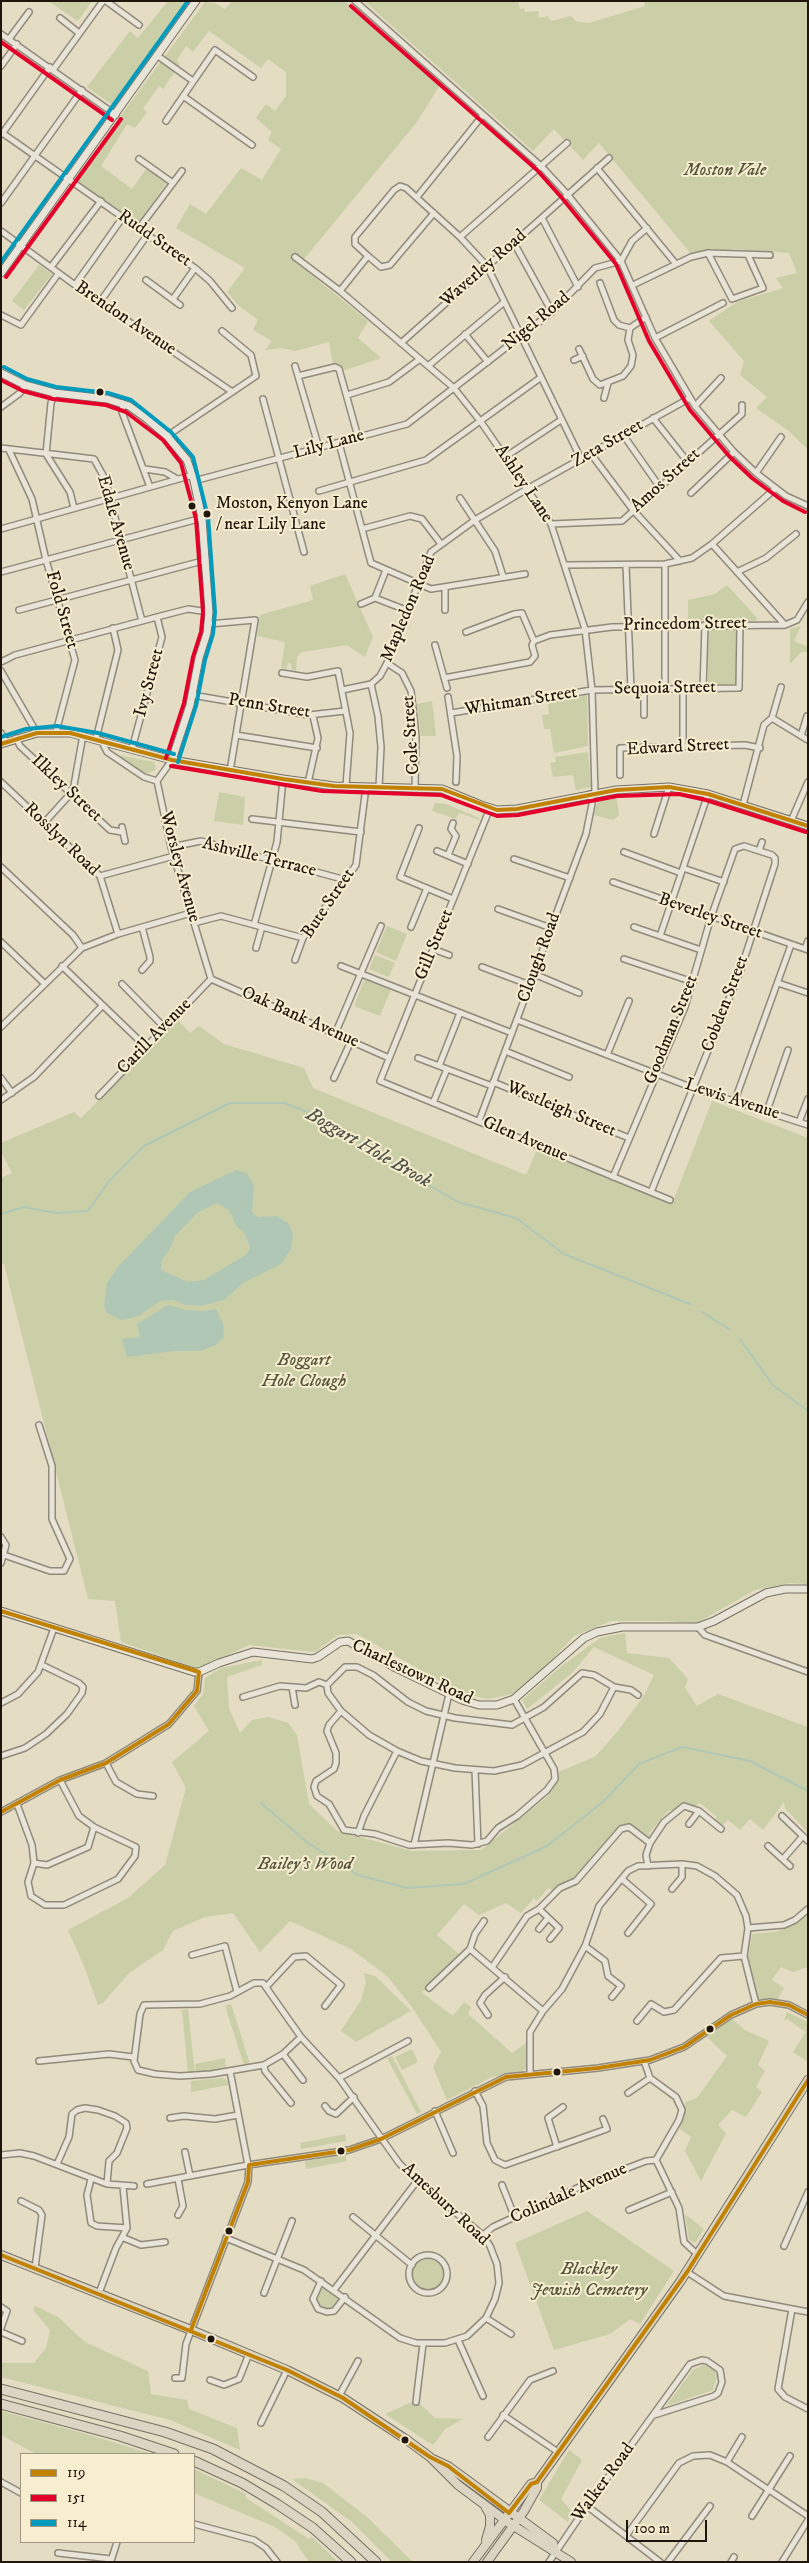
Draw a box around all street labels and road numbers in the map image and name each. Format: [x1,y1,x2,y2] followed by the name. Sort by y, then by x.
[113,206,195,272] street label: Rudd Street
[436,226,532,312] street label: Waverley Road
[70,277,180,361] street label: Brendon Avenue
[499,287,575,357] street label: Nigel Road
[568,415,648,473] street label: Zeta Street
[291,425,367,465] street label: Lily Lane
[489,441,557,527] street label: Ashley Lane
[627,444,705,518] street label: Amos Street
[91,473,139,573] street label: Edale Avenue
[377,552,441,666] street label: Mapledon Road
[40,569,82,651] street label: Fold Street
[623,613,747,637] street label: Princedom Street
[131,646,169,720] street label: Ivy Street
[614,677,716,701] street label: Sequoia Street
[463,682,579,722] street label: Whitman Street
[226,690,312,724] street label: Penn Street
[398,694,426,776] street label: Cole Street
[626,735,730,761] street label: Edward Street
[26,751,106,827] street label: Ilkley Street
[19,799,103,881] street label: Rosslyn Road
[154,809,204,925] street label: Worsley Avenue
[200,833,318,883] street label: Ashville Terrace
[298,865,360,943] street label: Bute Street
[655,889,765,945] street label: Beverley Street
[411,906,459,984] street label: Gill Street
[514,910,566,1006] street label: Clough Road
[698,953,754,1055] street label: Cobden Street
[640,972,704,1088] street label: Goodman Street
[238,982,362,1054] street label: Oak Bank Avenue
[113,994,197,1080] street label: Carill Avenue
[682,1075,782,1125] street label: Lewis Avenue
[503,1077,619,1143] street label: Westleigh Street
[479,1112,571,1168] street label: Glen Avenue
[348,1636,476,1710] street label: Charlestown Road
[397,2159,493,2251] street label: Amesbury Road
[507,2159,631,2229] street label: Colindale Avenue
[568,2439,640,2527] street label: Walker Road

